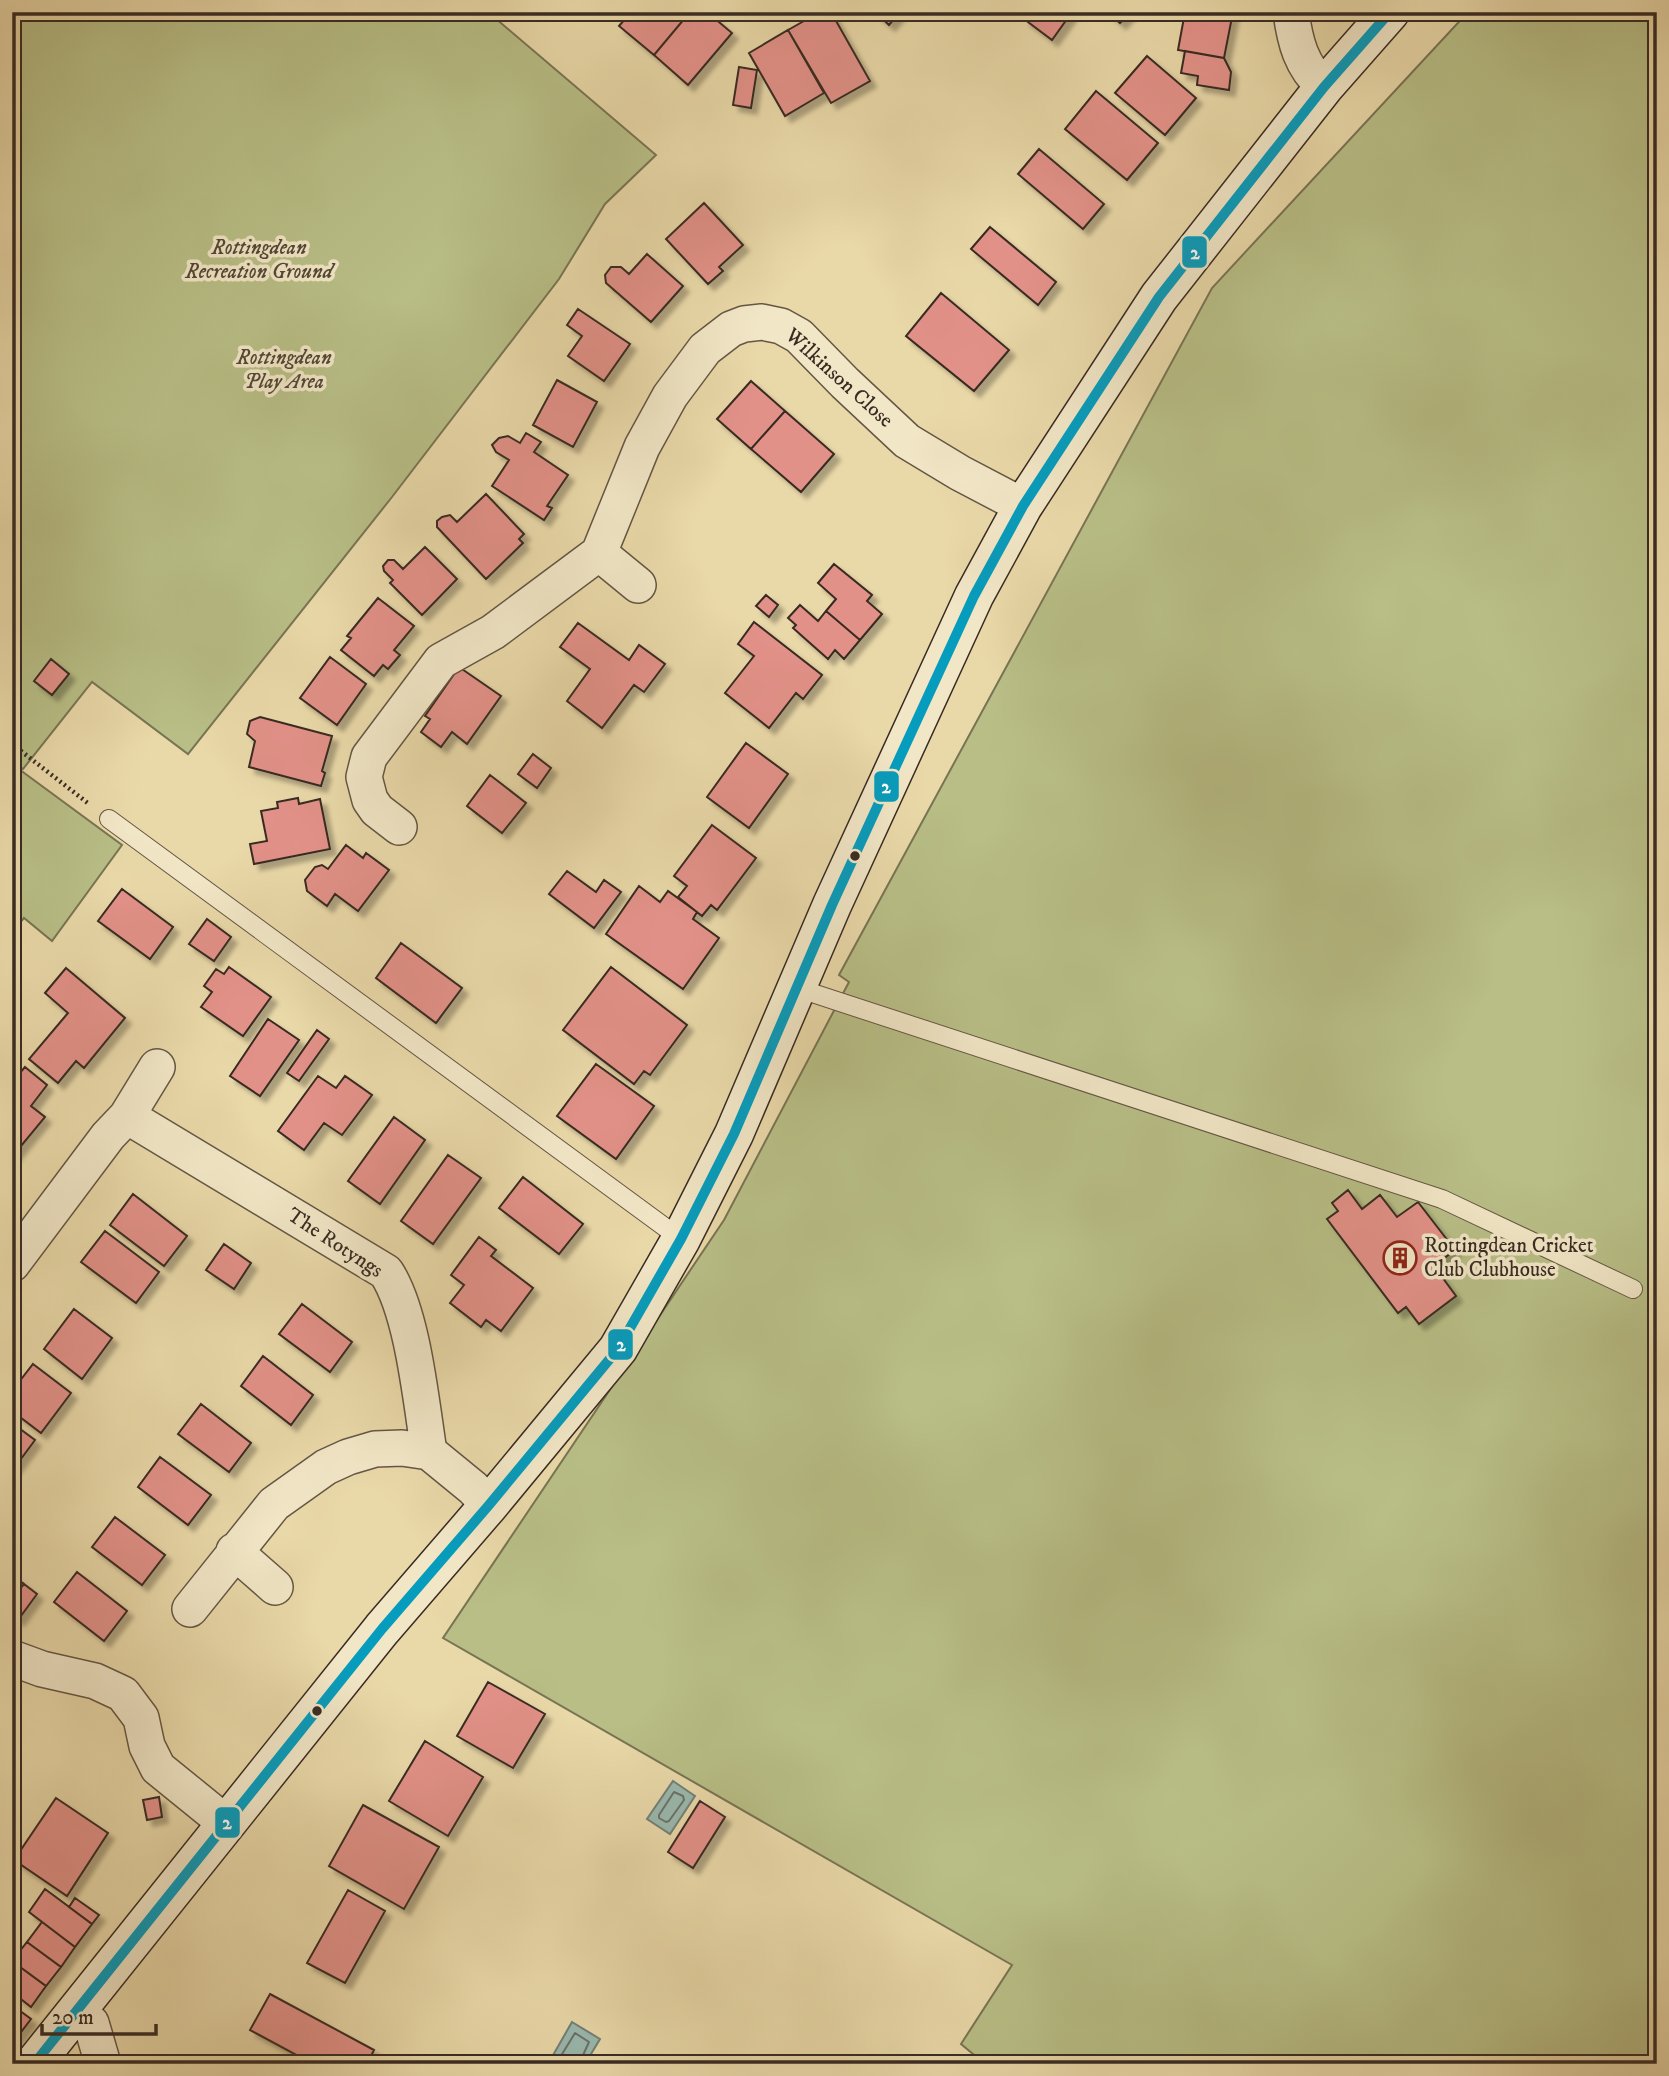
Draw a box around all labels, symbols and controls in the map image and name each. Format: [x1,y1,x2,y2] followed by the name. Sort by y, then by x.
[184,235,336,285] park label: Rottingdean Recreation Ground
[1181,235,1208,269] line badge: 2
[1190,242,1200,265] text: 2
[779,322,899,434] street label: Wilkinson Close
[235,345,332,395] park label: Rottingdean Play Area
[873,770,900,803] line badge: 2
[881,776,891,799] text: 2
[848,849,862,863] unlabelled marker
[282,1202,388,1284] street label: The Rotyngs
[1424,1233,1594,1283] place label: Rottingdean Cricket Club Clubhouse
[1381,1239,1419,1277] building icon: Rottingdean Cricket Club Clubhouse
[607,1328,634,1361] line badge: 2
[616,1334,626,1357] text: 2
[310,1704,324,1718] unlabelled marker
[214,1806,241,1839] line badge: 2
[222,1812,232,1835] text: 2
[42,1992,156,2036] scale bar
[52,2005,94,2031] text: 20 m

